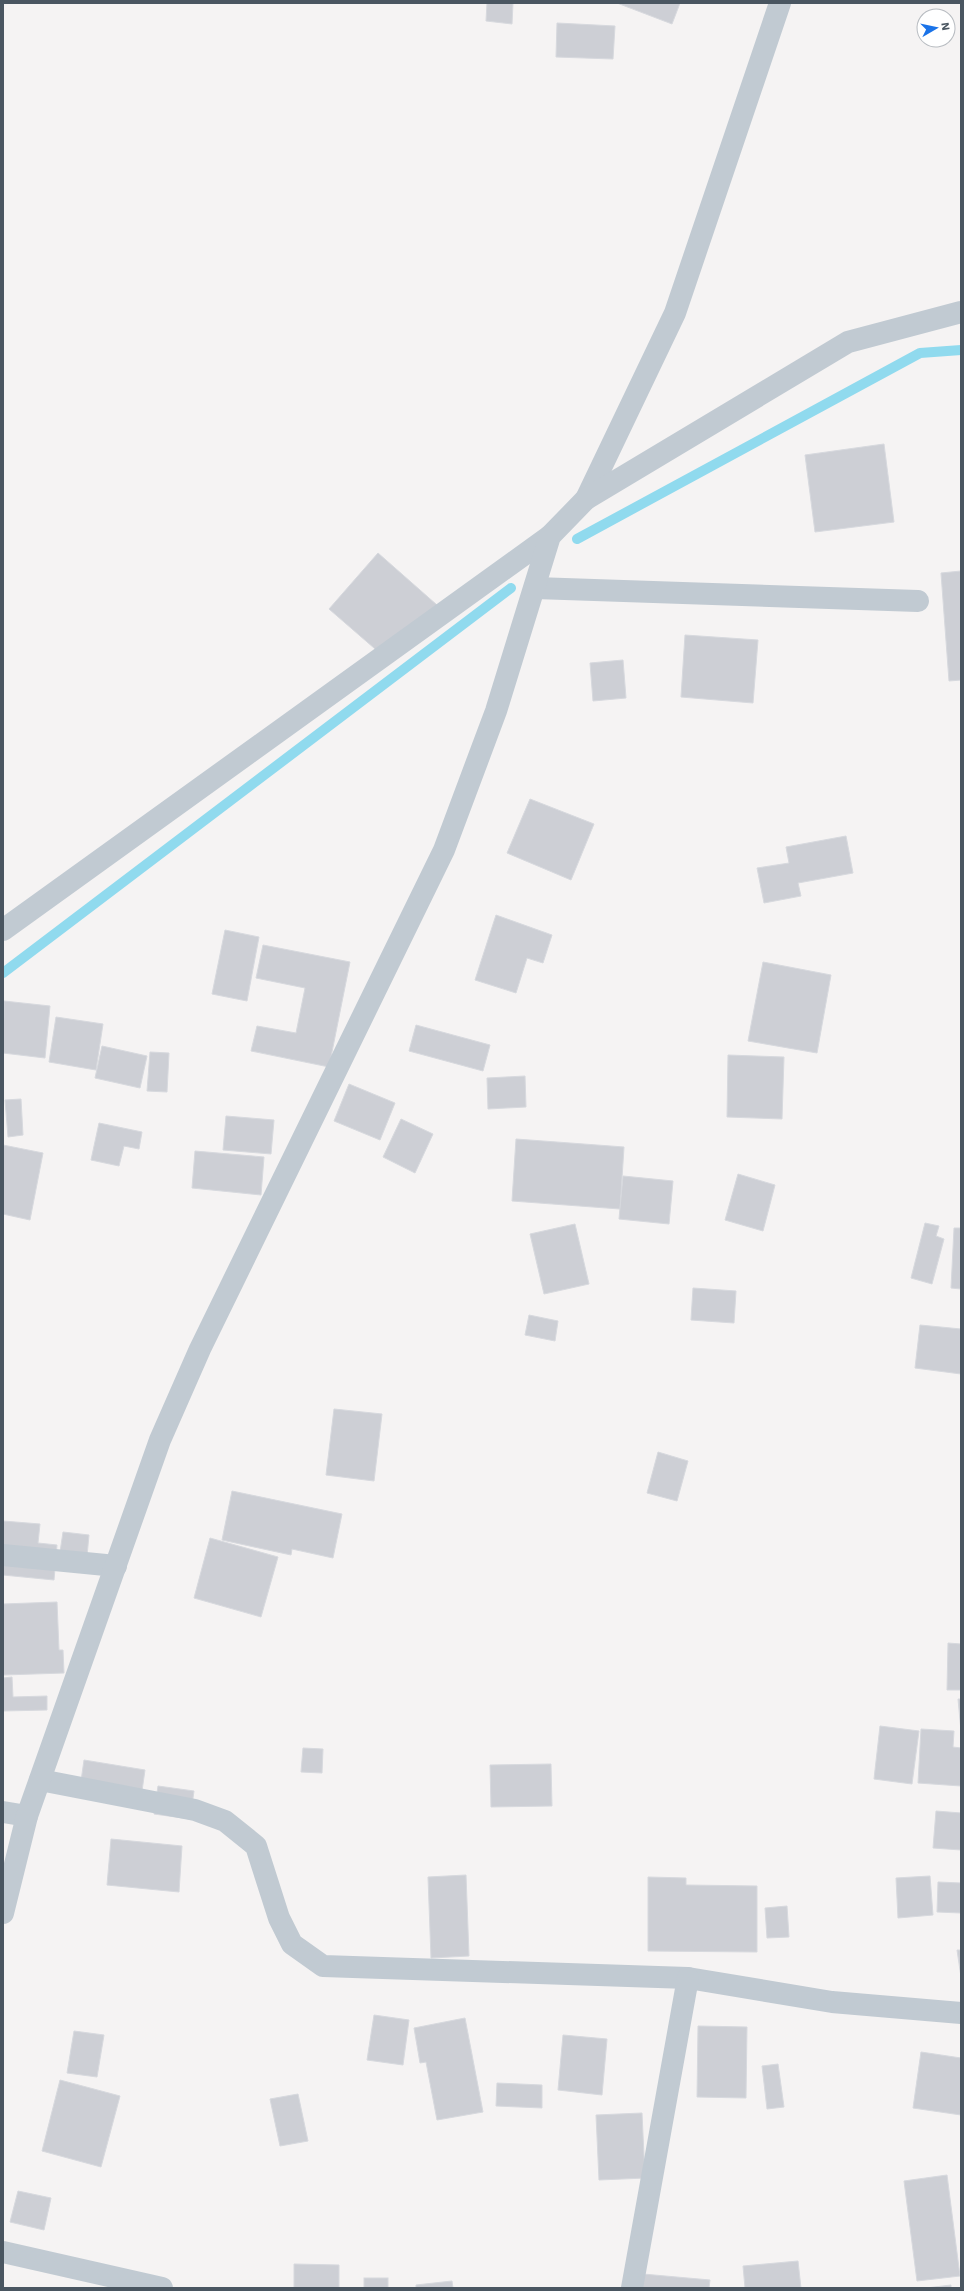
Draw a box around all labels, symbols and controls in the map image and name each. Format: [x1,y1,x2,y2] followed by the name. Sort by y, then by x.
[916,8,956,48] north arrow
[938,21,952,32] text: N

